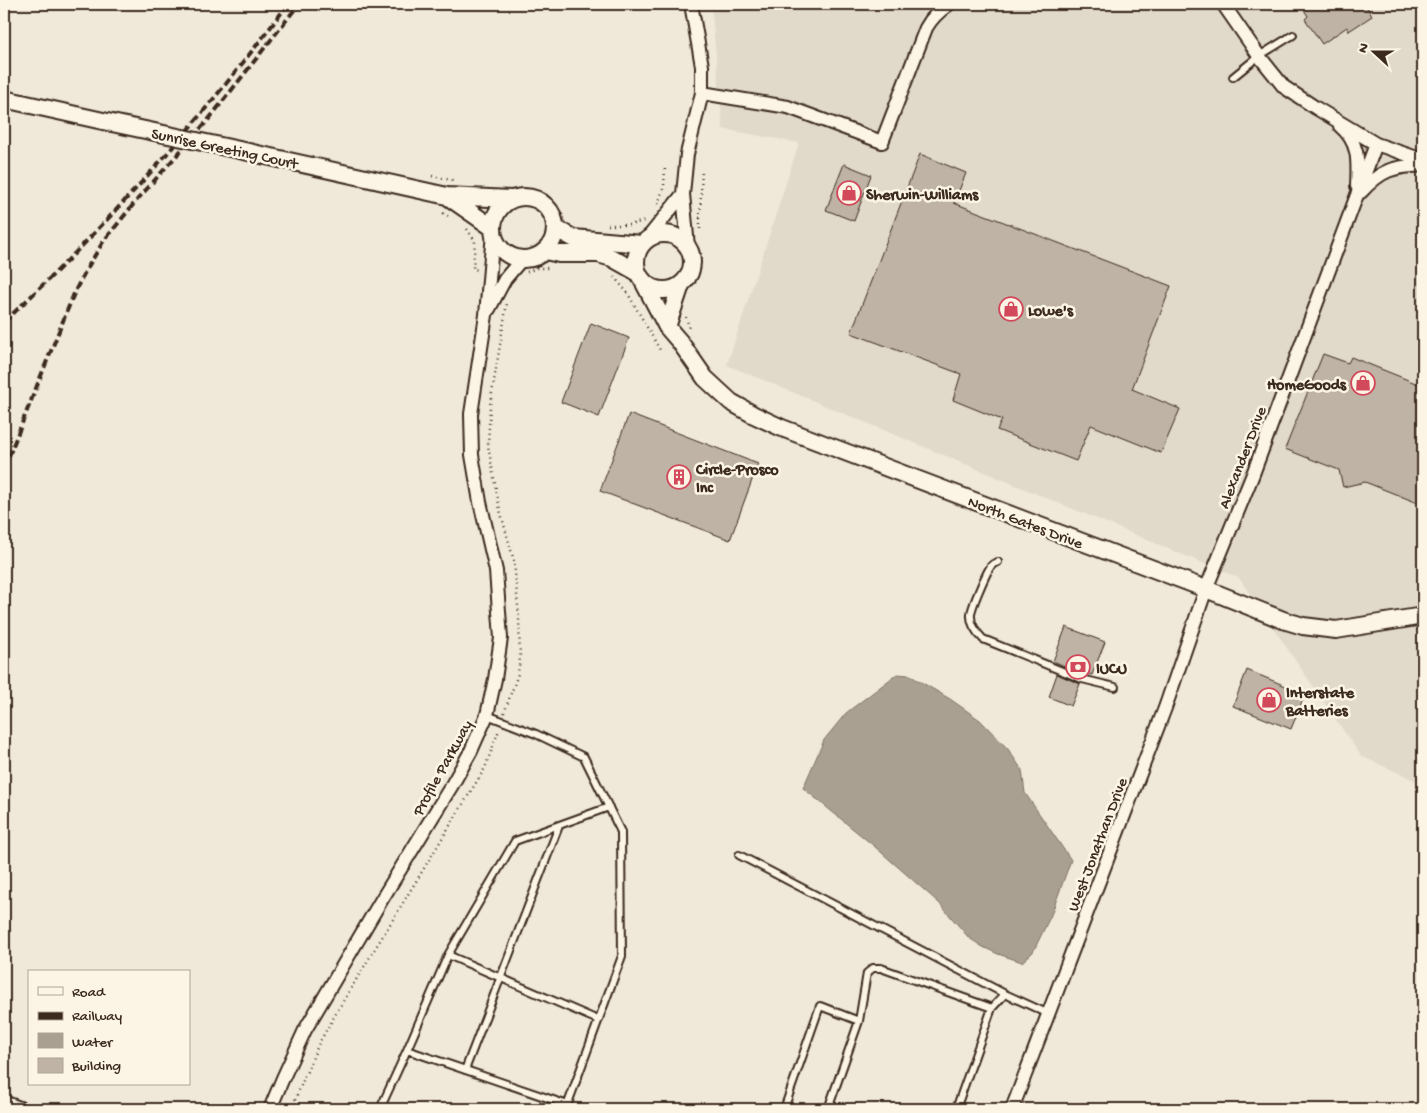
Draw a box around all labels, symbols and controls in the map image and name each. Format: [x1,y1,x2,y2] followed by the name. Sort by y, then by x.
[1350,28,1400,78] north arrow
[1355,41,1374,56] text: N
[149,126,301,176] street label: Sunrise Greeting Court
[836,180,862,206] shop icon: Sherwin-Williams
[866,187,979,206] place label: Sherwin-Williams
[998,296,1024,322] shop icon: Lowe's
[1028,303,1074,322] place label: Lowe's
[1350,370,1376,396] shop icon: HomeGoods
[1267,377,1347,396] place label: HomeGoods
[1216,404,1273,512] street label: Alexander Drive
[695,462,779,499] place label: Circle-Prosco Inc
[666,464,692,490] building icon: Circle-Prosco Inc
[965,494,1086,555] street label: North Gates Drive
[1065,654,1091,680] bank icon: IUCU
[1096,661,1128,680] place label: IUCU
[1285,685,1355,722] place label: Interstate Batteries
[1256,687,1282,713] shop icon: Interstate Batteries
[409,717,478,821] street label: Profile Parkway
[1065,775,1134,915] street label: West Jonathan Drive
[28,970,190,1086] legend
[72,984,106,1002] text: Road
[72,1008,123,1026] text: Railway
[72,1034,114,1052] text: Water
[71,1058,121,1076] text: Building

